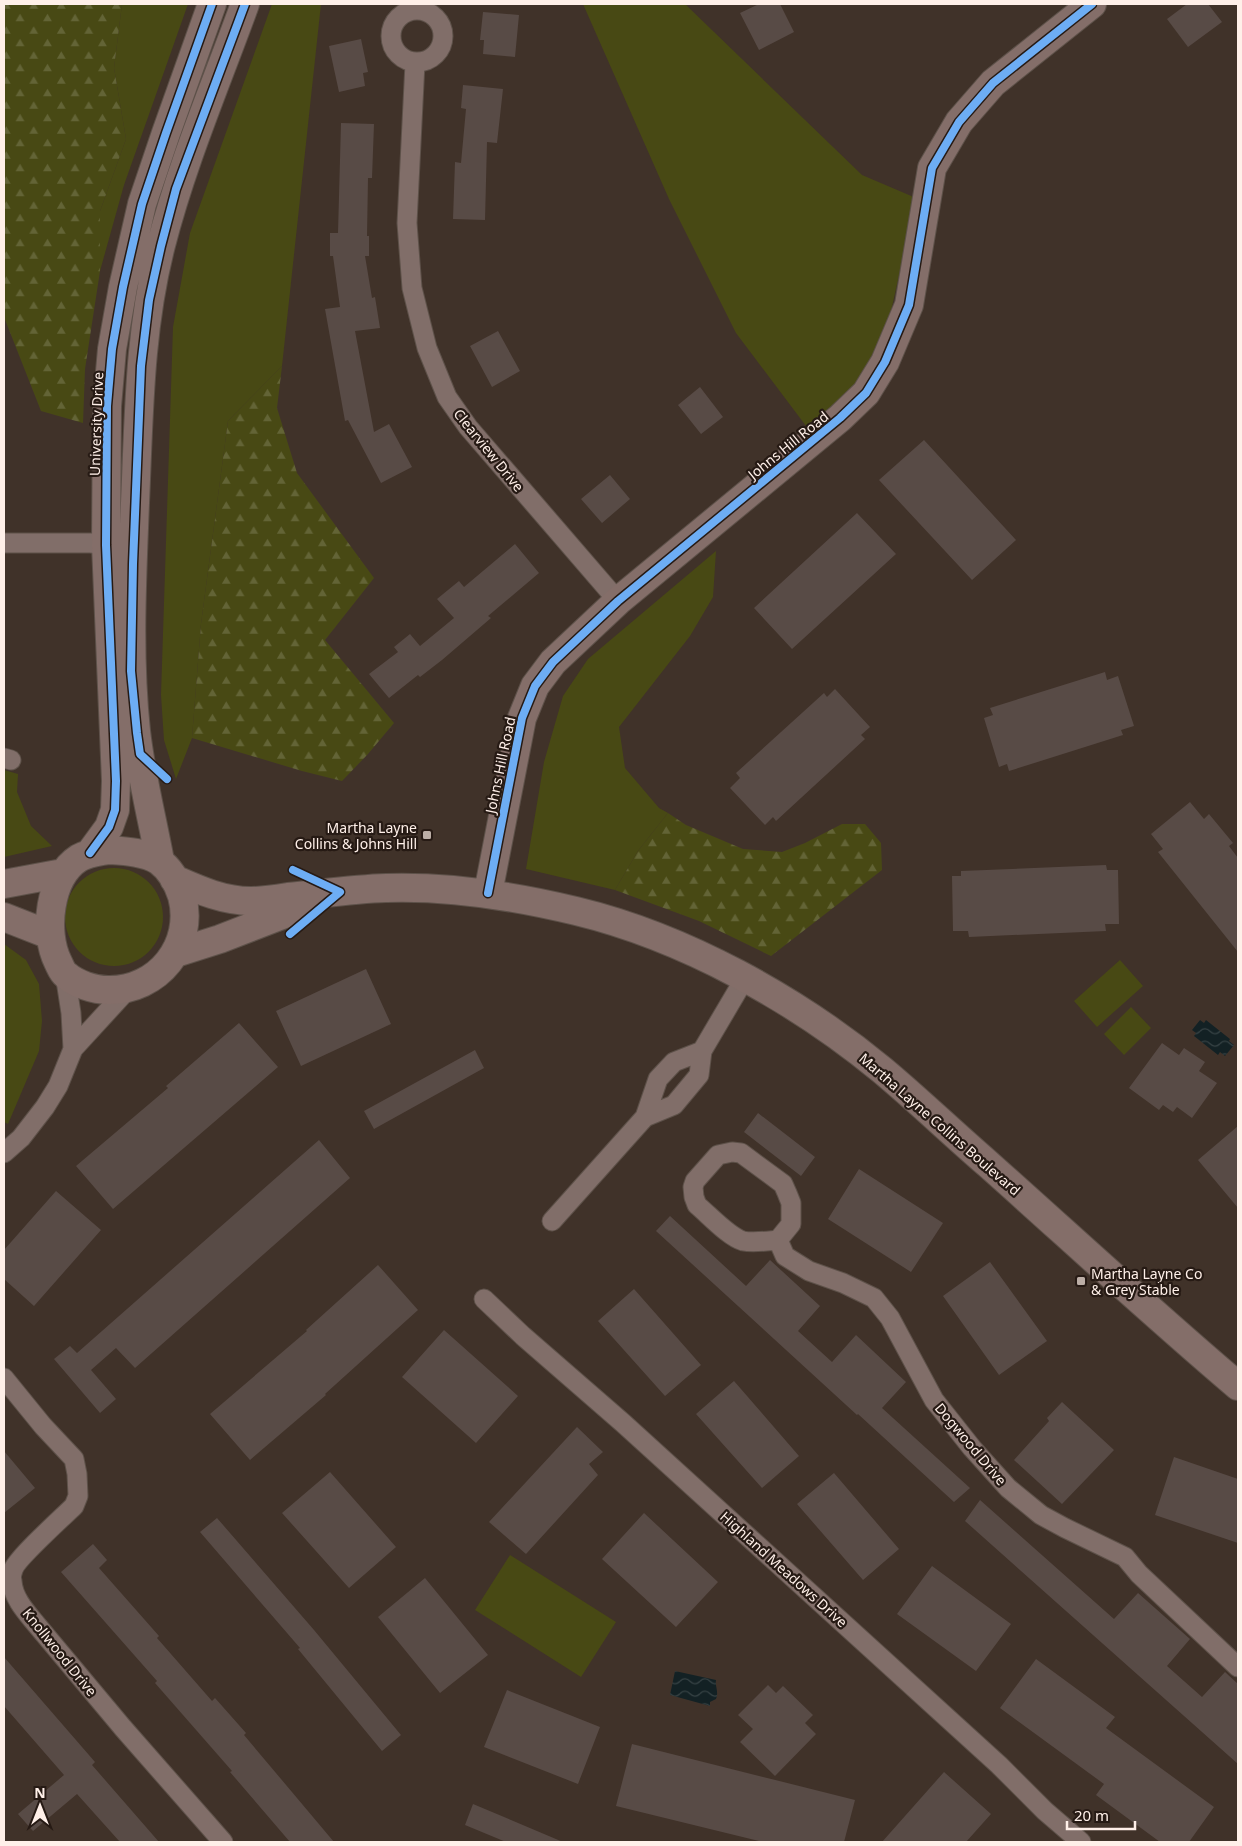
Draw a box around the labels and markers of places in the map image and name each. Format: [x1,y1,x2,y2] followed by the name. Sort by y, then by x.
[295,818,417,853] place label: Martha Layne Collins & Johns Hill
[421,829,433,841] marker: Martha Layne Collins & Johns Hill
[1091,1264,1202,1299] place label: Martha Layne Co & Grey Stable
[1075,1275,1087,1287] marker: Martha Layne Co & Grey Stable

